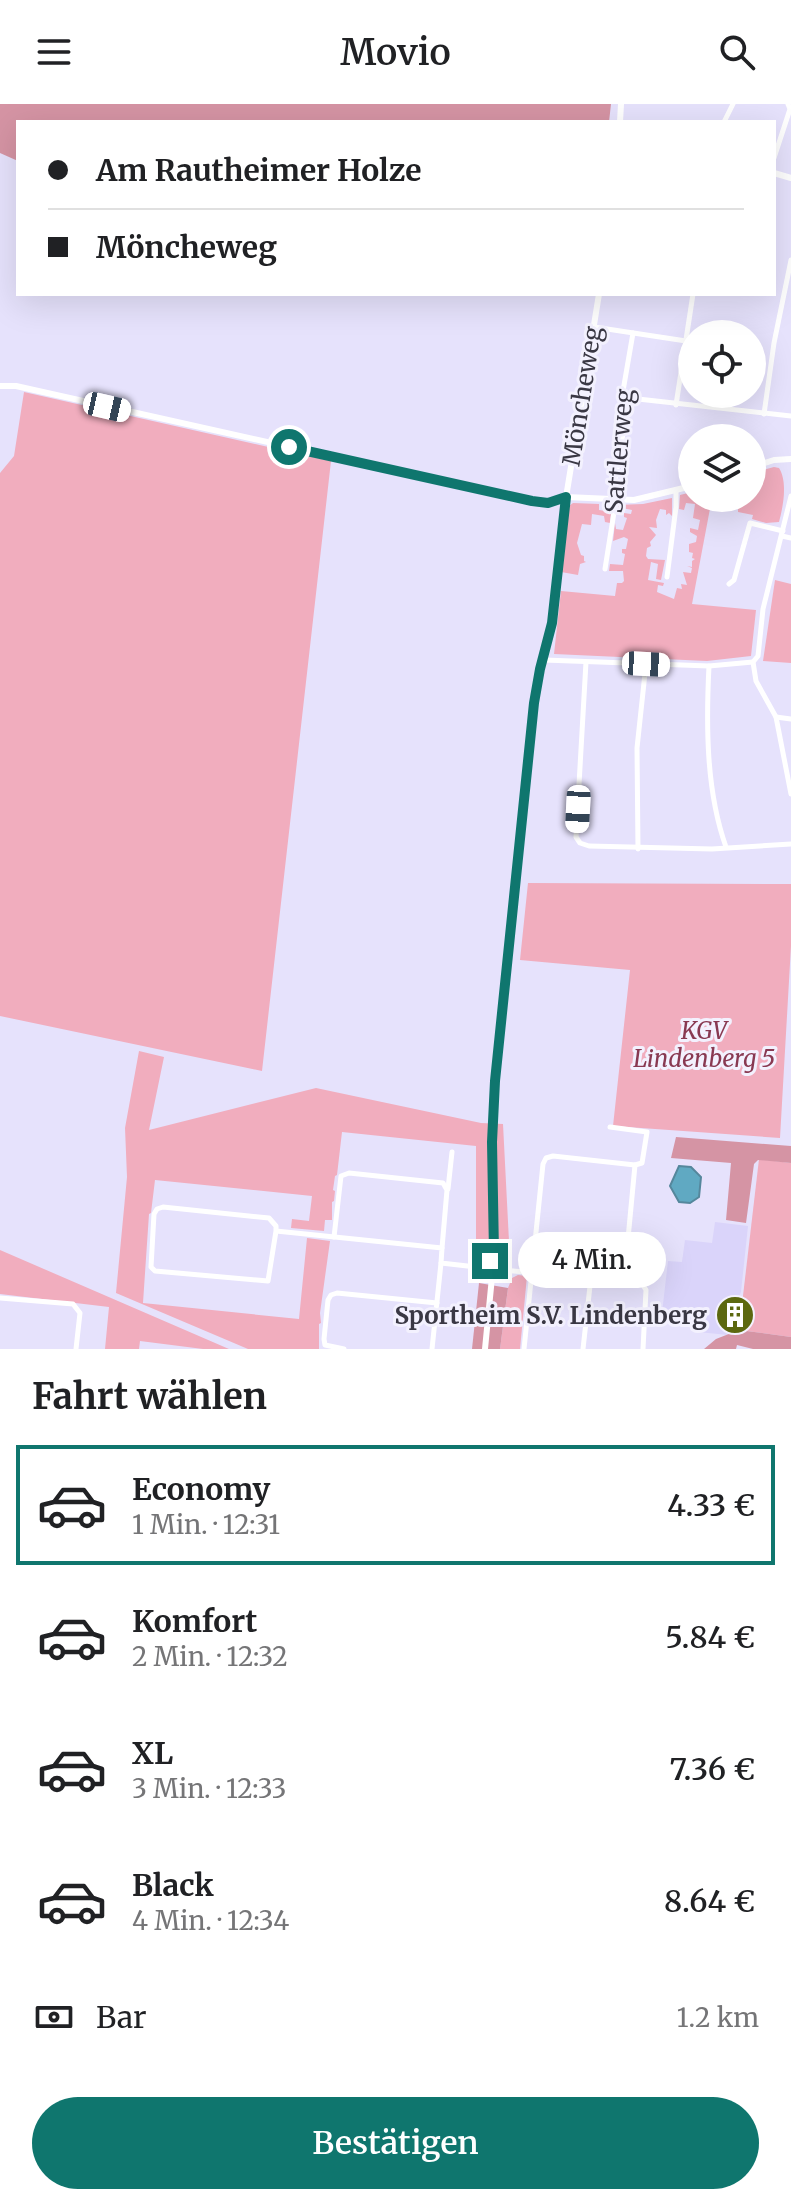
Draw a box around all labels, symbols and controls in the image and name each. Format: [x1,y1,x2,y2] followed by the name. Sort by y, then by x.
[32,30,76,74] icon: menu
[340,30,451,75] text: Movio
[715,30,759,74] icon: search
[96,151,422,189] text: Am Rautheimer Holze
[96,228,277,266] text: Möncheweg
[678,320,766,512] map controls
[678,320,766,408] button: locate
[556,323,608,468] street label: Möncheweg
[598,387,640,515] street label: Sattlerweg
[81,390,133,424] car
[678,424,766,512] button: layers
[271,429,307,465] route start
[621,651,671,677] car
[565,784,591,834] car
[633,1015,775,1074] park label: KGV Lindenberg 5
[518,1233,666,1289] callout: 4 Min.
[472,1243,508,1279] route end
[552,1243,632,1276] text: 4 Min.
[714,1294,756,1336] building icon: Sportheim S.V. Lindenberg
[394,1300,707,1331] place label: Sportheim S.V. Lindenberg
[32,1374,267,1419] text: Fahrt wählen
[36,1469,108,1541] icon: car
[132,1470,270,1508] text: Economy
[667,1486,755,1524] text: 4.33 €
[132,1508,280,1541] text: 1 Min. · 12:31
[36,1601,108,1673] icon: car
[132,1602,257,1640] text: Komfort
[665,1618,755,1656] text: 5.84 €
[132,1640,288,1673] text: 2 Min. · 12:32
[36,1733,108,1805] icon: car
[132,1734,173,1772] text: XL
[669,1750,755,1788] text: 7.36 €
[132,1772,286,1805] text: 3 Min. · 12:33
[36,1865,108,1937] icon: car
[132,1866,214,1904] text: Black
[664,1882,755,1920] text: 8.64 €
[132,1904,289,1937] text: 4 Min. · 12:34
[32,1995,76,2039] icon: cash
[96,1998,146,2036] text: Bar
[677,2001,759,2034] text: 1.2 km
[32,2097,759,2189] button: Bestätigen

